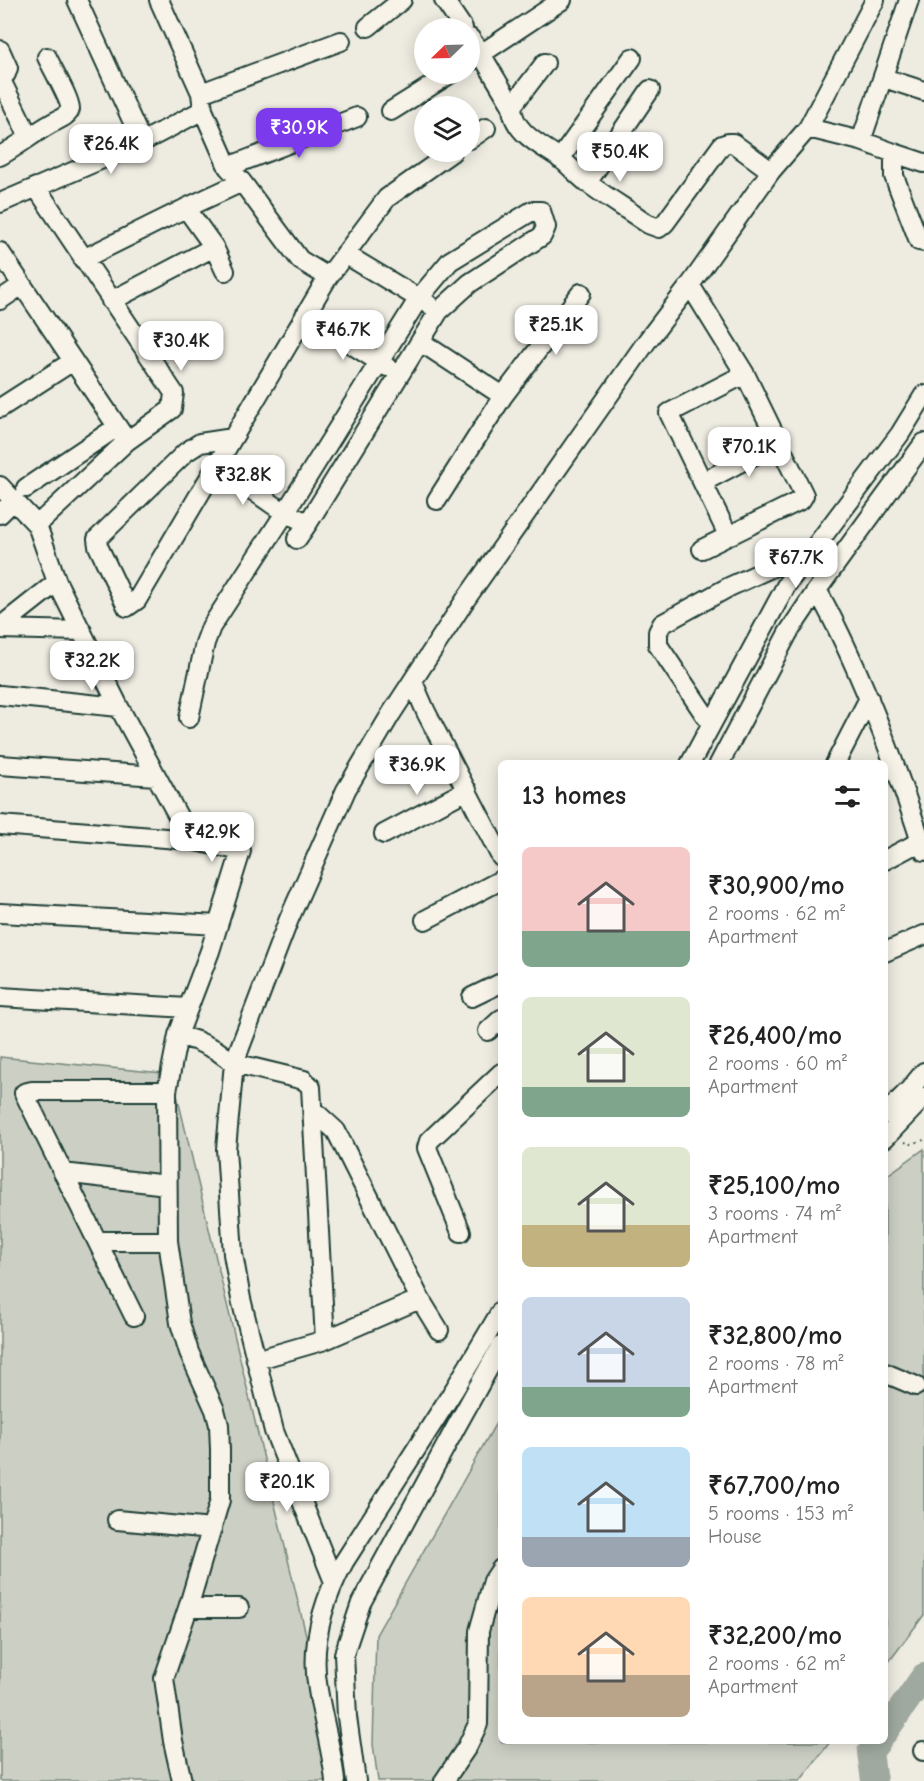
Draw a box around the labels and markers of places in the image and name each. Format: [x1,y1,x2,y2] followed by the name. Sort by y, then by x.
[250,108,348,159] pin: ₹30.9K
[62,124,160,175] pin: ₹26.4K
[571,132,669,183] pin: ₹50.4K
[507,305,605,356] pin: ₹25.1K
[294,310,392,361] pin: ₹46.7K
[132,321,230,372] pin: ₹30.4K
[700,427,798,478] pin: ₹70.1K
[194,455,292,506] pin: ₹32.8K
[747,538,845,589] pin: ₹67.7K
[43,641,141,692] pin: ₹32.2K
[368,745,466,796] pin: ₹36.9K
[163,812,261,863] pin: ₹42.9K
[238,1462,336,1513] pin: ₹20.1K

